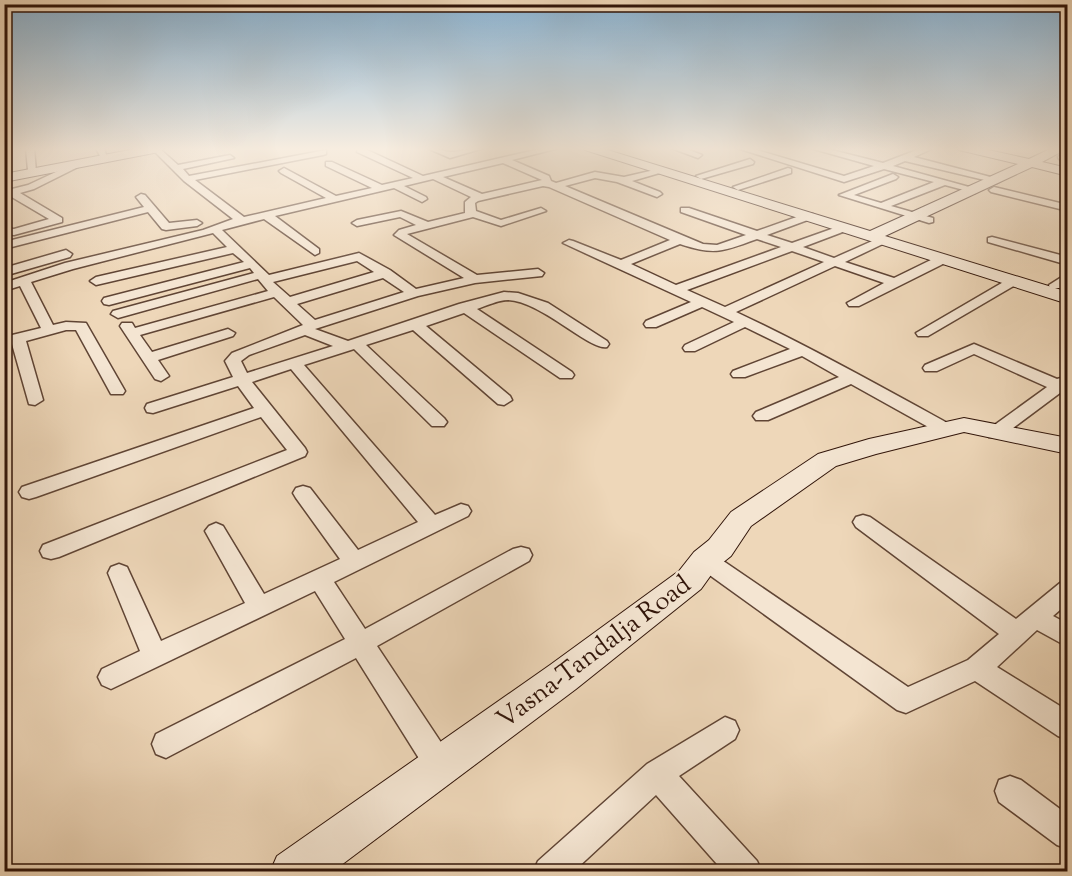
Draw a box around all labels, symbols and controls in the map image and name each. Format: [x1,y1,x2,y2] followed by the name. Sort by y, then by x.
[489,567,700,739] street label: Vasna-Tandalja Road

